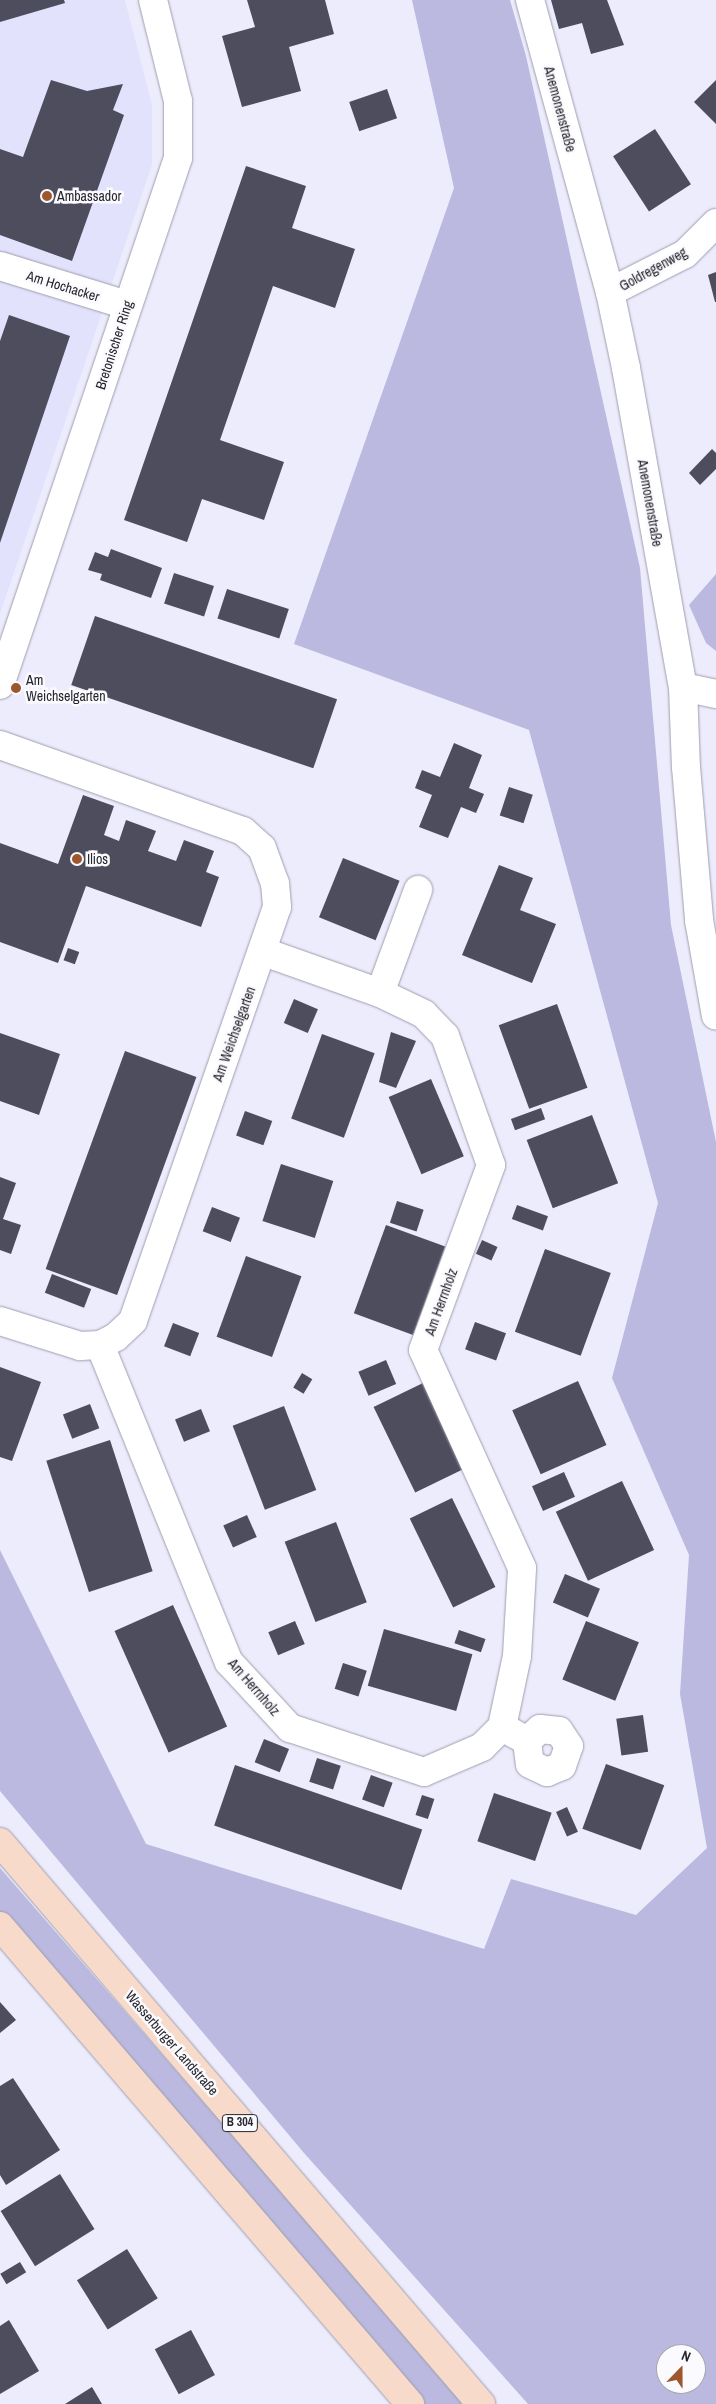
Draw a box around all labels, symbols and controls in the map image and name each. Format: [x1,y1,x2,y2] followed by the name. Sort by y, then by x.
[540,64,580,154] street label: Anemonenstraße
[57,188,121,204] place label: Ambassador
[41,190,53,202] marker: Ambassador
[616,244,690,294] street label: Goldregenweg
[25,267,101,305] street label: Am Hochacker
[92,298,136,392] street label: Bretonischer Ring
[634,458,666,548] street label: Anemonenstraße
[26,672,106,704] place label: Am Weichselgarten
[10,682,22,694] marker: Am Weichselgarten
[87,851,108,867] place label: Ilios
[71,853,83,865] marker: Ilios
[209,984,259,1084] street label: Am Weichselgarten
[421,1266,461,1338] street label: Am Herrnholz
[225,1655,283,1719] street label: Am Herrnholz
[122,1987,222,2099] street label: Wasserburger Landstraße
[221,2114,259,2132] road number: B 304
[656,2344,706,2394] north arrow
[679,2346,693,2366] text: N

